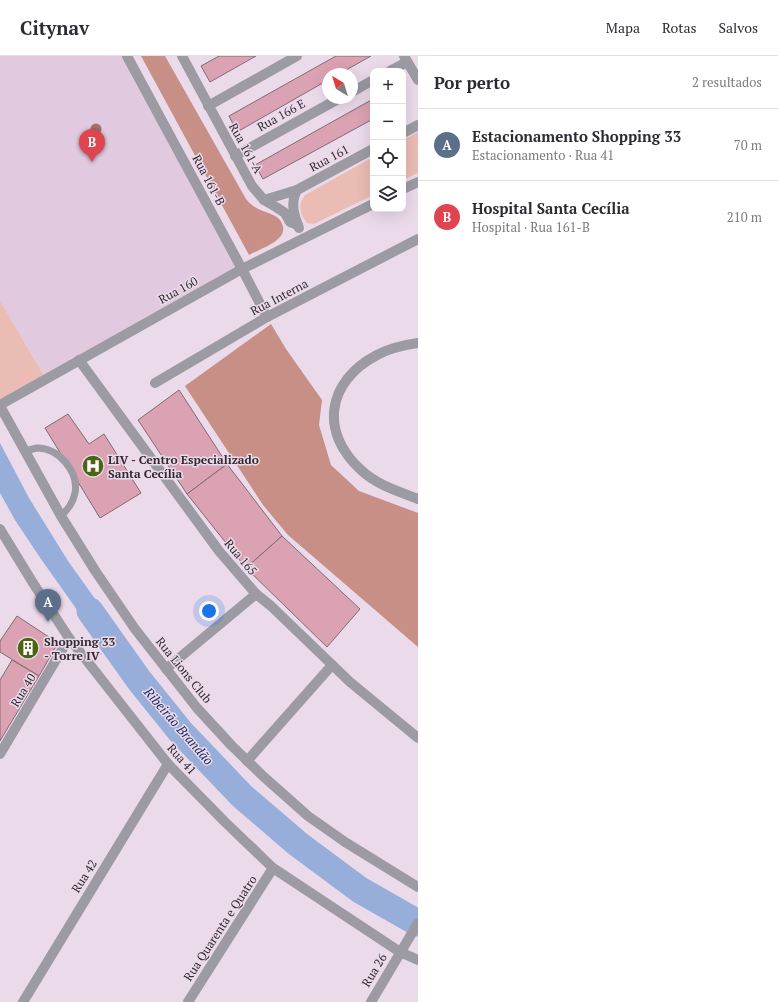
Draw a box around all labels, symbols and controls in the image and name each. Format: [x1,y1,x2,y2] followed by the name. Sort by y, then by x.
[20,15,89,40] text: Citynav
[606,18,640,37] text: Mapa
[662,18,697,37] text: Rotas
[719,18,758,37] text: Salvos
[322,68,358,104] north arrow
[370,68,406,212] map controls
[370,68,406,104] button: +
[434,71,510,94] text: Por perto
[692,73,762,91] text: 2 resultados
[254,96,308,134] street label: Rua 166 E
[370,104,406,140] button: −
[226,120,266,177] street label: Rua 161-A
[472,126,681,146] text: Estacionamento Shopping 33
[79,129,105,162] pin: B
[442,136,452,154] text: A
[734,136,762,154] text: 70 m
[370,140,406,176] button: locate
[307,141,351,175] street label: Rua 161
[472,146,614,164] text: Estacionamento · Rua 41
[189,152,229,208] street label: Rua 161-B
[370,176,406,212] button: layers
[472,198,630,218] text: Hospital Santa Cecília
[443,208,451,226] text: B
[727,208,762,226] text: 210 m
[472,218,590,236] text: Hospital · Rua 161-B
[156,273,200,307] street label: Rua 160
[248,276,310,318] street label: Rua Interna
[108,452,259,481] place label: LIV - Centro Especializado Santa Cecília
[80,453,106,479] hospital icon: LIV - Centro Especializado Santa Cecília
[222,536,260,578] street label: Rua 165
[35,589,61,622] pin: A
[199,601,219,621] your location
[44,634,116,663] place label: Shopping 33 - Torre IV
[153,634,215,706] street label: Rua Lions Club
[15,635,41,661] building icon: Shopping 33 - Torre IV
[7,671,39,709] street label: Rua 40
[140,683,218,769] water label: Ribeirão Brandão
[164,740,200,778] street label: Rua 41
[68,857,100,895] street label: Rua 42
[180,872,260,984] street label: Rua Quarenta e Quatro
[358,950,390,989] street label: Rua 26

